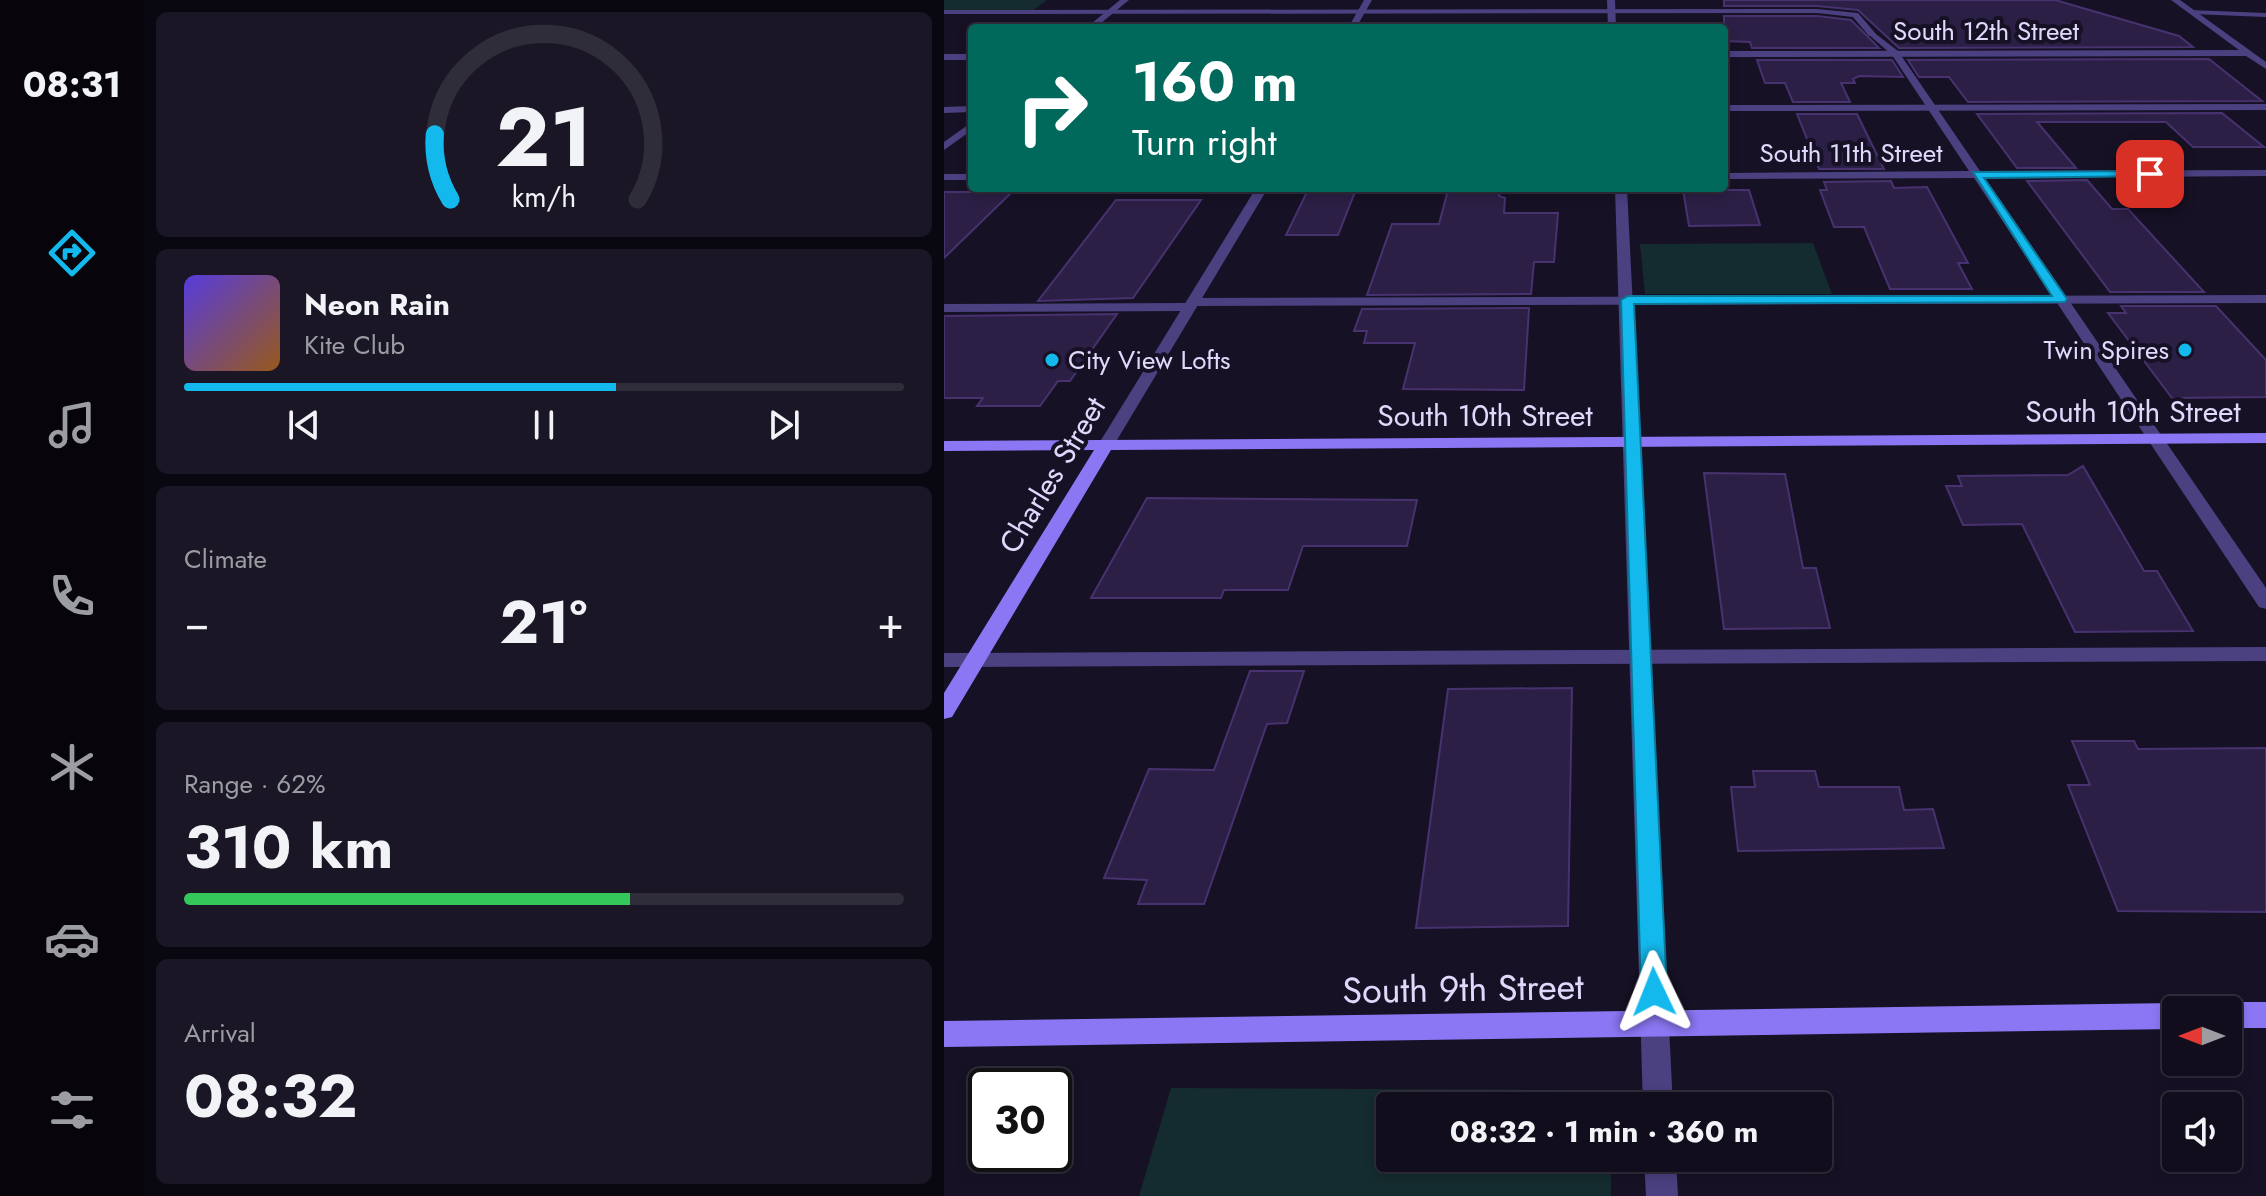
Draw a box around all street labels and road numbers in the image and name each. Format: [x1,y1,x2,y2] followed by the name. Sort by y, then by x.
[1893,12,2080,50] street label: South 12th Street
[1760,134,1943,172] street label: South 11th Street
[988,388,1116,562] street label: Charles Street
[2025,390,2242,433] street label: South 10th Street
[1377,394,1594,437] street label: South 10th Street
[1342,960,1585,1016] street label: South 9th Street

